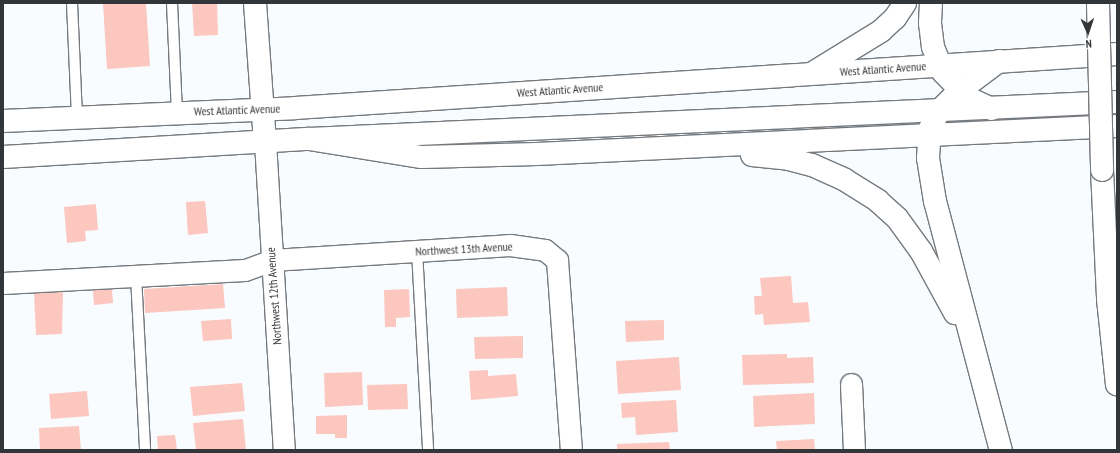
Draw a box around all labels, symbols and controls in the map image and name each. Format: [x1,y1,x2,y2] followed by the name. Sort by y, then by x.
[1068,12,1108,52] north arrow
[1085,37,1092,51] text: N
[839,59,927,79] street label: West Atlantic Avenue
[516,80,604,100] street label: West Atlantic Avenue
[193,101,281,119] street label: West Atlantic Avenue
[415,239,513,259] street label: Northwest 13th Avenue
[263,247,285,345] street label: Northwest 12th Avenue

